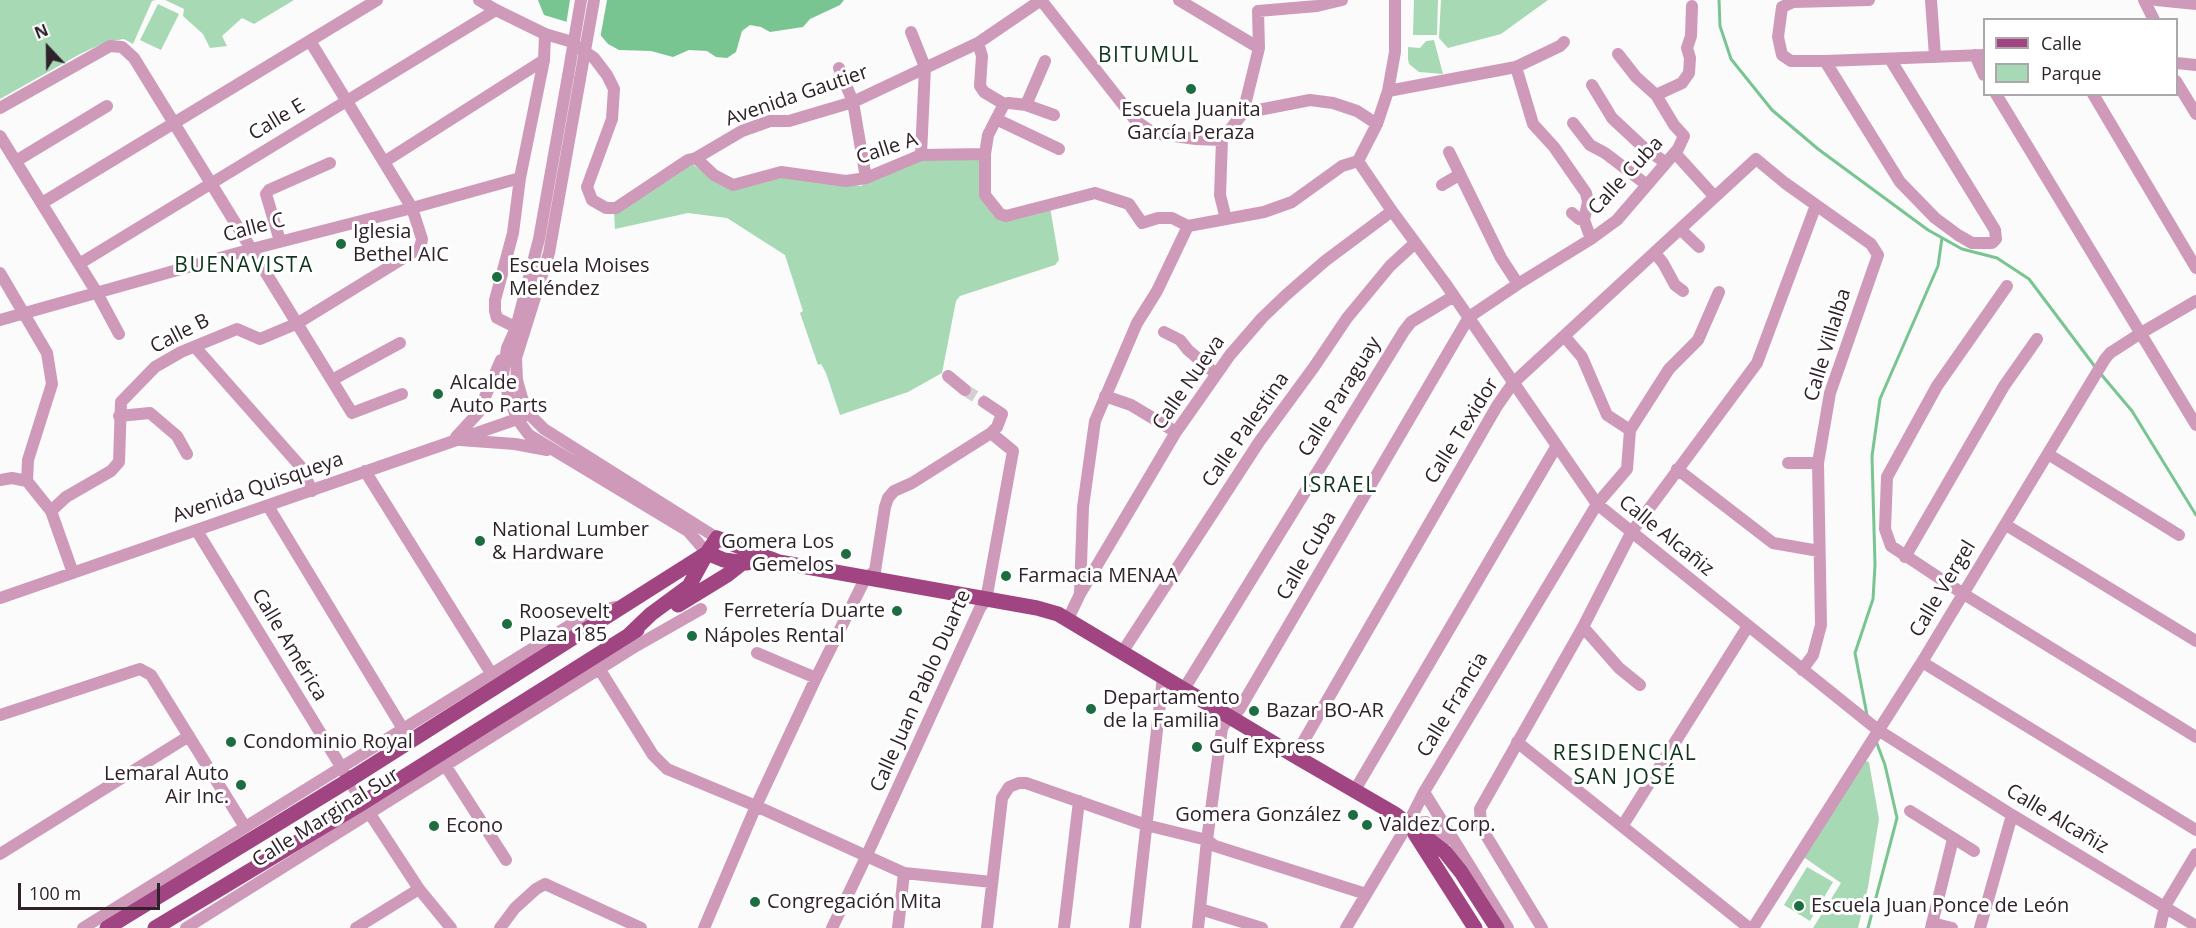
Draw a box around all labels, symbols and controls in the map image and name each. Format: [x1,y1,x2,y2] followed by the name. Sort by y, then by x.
[18,18,78,78] north arrow
[1983,18,2178,96] legend
[31,19,51,44] text: N
[2041,31,2082,55] text: Calle
[1098,43,1200,69] district label: BITUMUL
[723,60,871,132] street label: Avenida Gautier
[2041,61,2101,85] text: Parque
[1184,82,1198,96] marker: Escuela Juanita García Peraza
[245,94,309,146] street label: Calle E
[1121,98,1261,145] place label: Escuela Juanita García Peraza
[853,128,921,170] street label: Calle A
[1584,132,1668,220] street label: Calle Cuba
[221,208,287,248] street label: Calle C
[353,220,449,267] place label: Iglesia Bethel AIC
[334,237,348,251] marker: Iglesia Bethel AIC
[174,253,314,279] district label: BUENAVISTA
[509,254,649,301] place label: Escuela Moises Meléndez
[490,270,504,284] marker: Escuela Moises Meléndez
[1799,286,1857,404] street label: Calle Villalba
[146,309,214,359] street label: Calle B
[1148,331,1230,435] street label: Calle Nueva
[1294,333,1386,461] street label: Calle Paraguay
[1198,368,1294,492] street label: Calle Palestina
[450,371,547,418] place label: Alcalde Auto Parts
[1420,374,1504,488] street label: Calle Texidor
[431,387,445,401] marker: Alcalde Auto Parts
[169,448,347,528] street label: Avenida Quisqueya
[1302,473,1378,499] district label: ISRAEL
[1614,490,1718,582] street label: Calle Alcañiz
[1272,507,1342,605] street label: Calle Cuba
[492,518,649,565] place label: National Lumber & Hardware
[721,530,834,577] place label: Gomera Los Gemelos
[473,534,487,548] marker: National Lumber & Hardware
[1905,536,1981,642] street label: Calle Vergel
[839,547,853,561] marker: Gomera Los Gemelos
[1018,564,1178,588] place label: Farmacia MENAA
[999,569,1013,583] marker: Farmacia MENAA
[246,585,332,705] street label: Calle América
[866,586,976,796] street label: Calle Juan Pablo Duarte
[724,599,885,623] place label: Ferretería Duarte
[519,600,610,647] place label: Roosevelt Plaza 185
[890,604,904,618] marker: Ferretería Duarte
[500,617,514,631] marker: Roosevelt Plaza 185
[704,624,845,648] place label: Nápoles Rental
[685,629,699,643] marker: Nápoles Rental
[1412,648,1494,762] street label: Calle Francia
[1103,686,1240,733] place label: Departamento de la Familia
[1266,699,1384,723] place label: Bazar BO-AR
[1084,702,1098,716] marker: Departamento de la Familia
[1247,704,1261,718] marker: Bazar BO-AR
[243,730,413,754] place label: Condominio Royal
[224,735,238,749] marker: Condominio Royal
[1209,735,1325,759] place label: Gulf Express
[1190,740,1204,754] marker: Gulf Express
[1553,741,1697,791] district label: RESIDENCIAL SAN JOSÉ
[104,762,229,809] place label: Lemaral Auto Air Inc.
[248,763,404,873] street label: Calle Marginal Sur
[234,778,248,792] marker: Lemaral Auto Air Inc.
[2001,779,2113,859] street label: Calle Alcañiz
[1175,803,1341,827] place label: Gomera González
[1346,808,1360,822] marker: Gomera González
[1379,813,1495,837] place label: Valdez Corp.
[446,814,503,838] place label: Econo
[1360,818,1374,832] marker: Valdez Corp.
[427,819,441,833] marker: Econo
[21,871,164,909] scale bar
[29,881,81,905] text: 100 m
[767,890,942,914] place label: Congregación Mita
[1811,894,2069,918] place label: Escuela Juan Ponce de León
[748,895,762,909] marker: Congregación Mita
[1792,899,1806,913] marker: Escuela Juan Ponce de León

